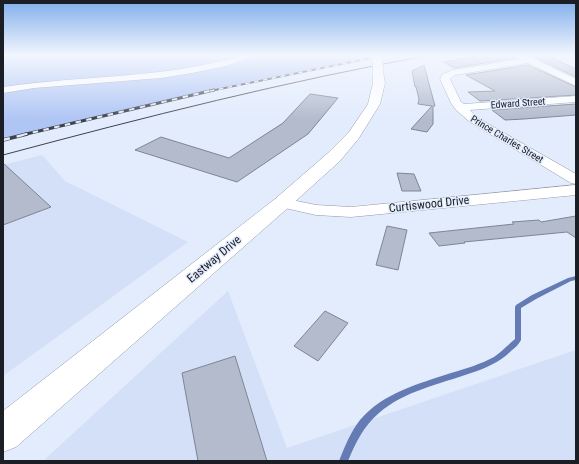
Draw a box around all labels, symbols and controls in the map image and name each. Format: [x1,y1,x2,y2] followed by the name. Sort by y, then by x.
[490,96,546,110] street label: Edward Street
[469,113,545,165] street label: Prince Charles Street
[388,193,470,215] street label: Curtiswood Drive
[184,232,244,286] street label: Eastway Drive

